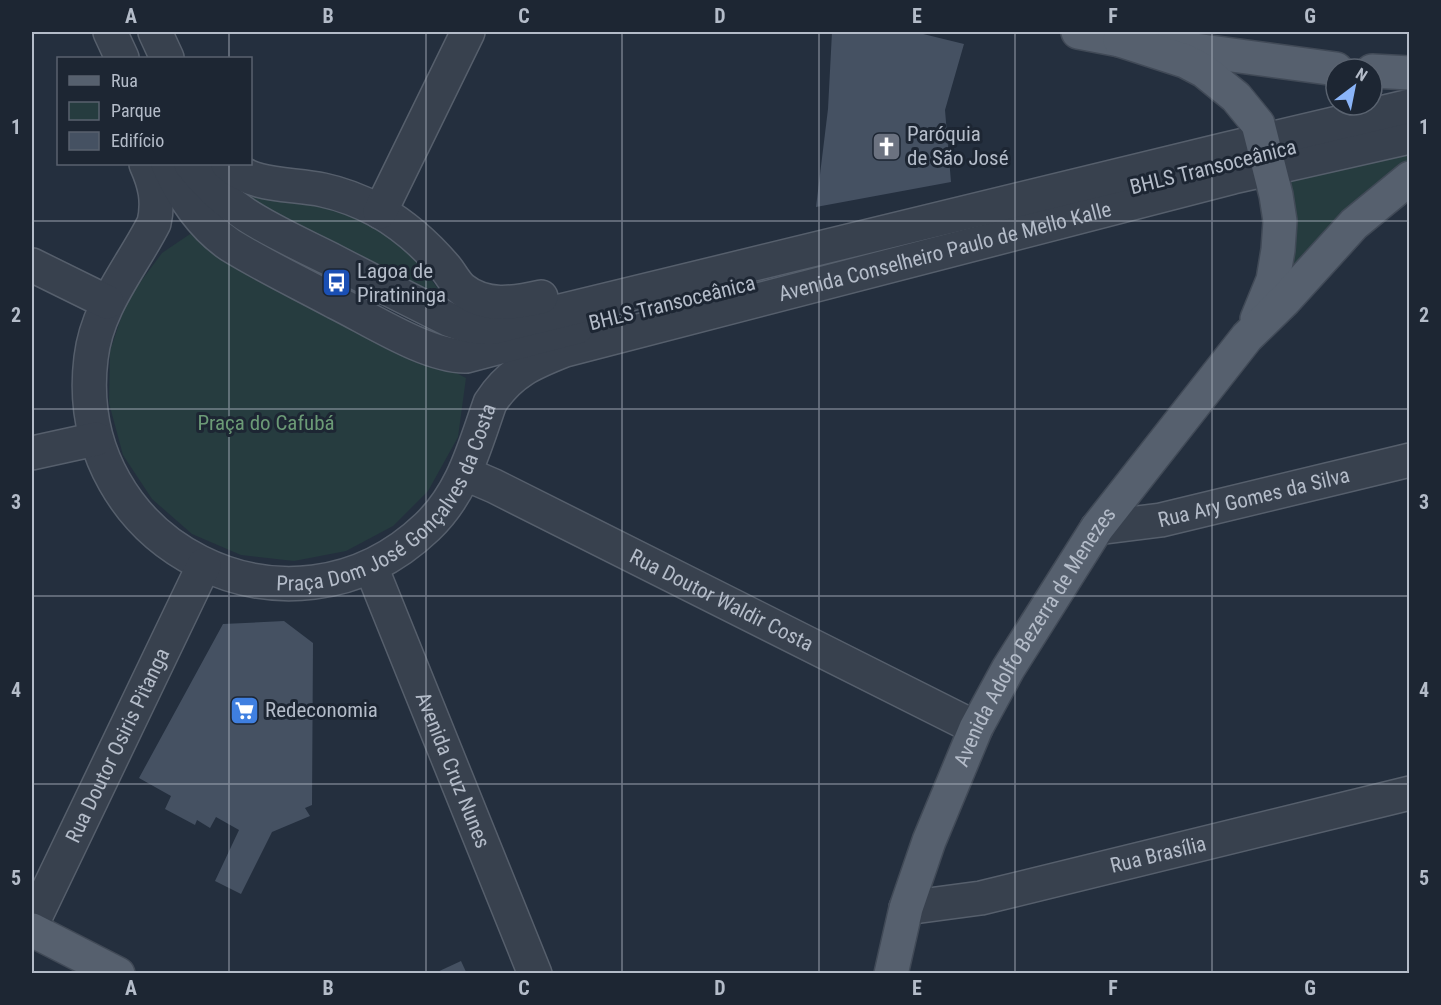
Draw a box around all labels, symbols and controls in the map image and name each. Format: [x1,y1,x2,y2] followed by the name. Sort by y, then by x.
[125,4,137,28] text: A
[322,4,334,28] text: B
[518,4,530,28] text: C
[714,4,726,28] text: D
[912,4,922,28] text: E
[1108,4,1118,28] text: F
[1304,4,1316,28] text: G
[57,57,252,165] legend
[1324,57,1384,117] north arrow
[1352,64,1371,85] text: N
[111,70,138,91] text: Rua
[111,100,161,121] text: Parque
[11,115,21,139] text: 1
[1419,115,1429,139] text: 1
[907,122,1009,170] place label: Paróquia de São José
[111,130,164,151] text: Edifício
[870,130,902,162] church icon: Paróquia de São José
[1127,135,1299,199] street label: BHLS Transoceânica
[776,197,1114,306] street label: Avenida Conselheiro Paulo de Mello Kalle
[357,259,446,307] place label: Lagoa de Piratininga
[320,267,352,299] bus stop icon: Lagoa de Piratininga
[586,271,758,335] street label: BHLS Transoceânica
[11,303,21,327] text: 2
[1419,303,1429,327] text: 2
[276,400,501,596] street label: Praça Dom José Gonçalves da Costa
[197,411,335,435] park label: Praça do Cafubá
[1156,463,1352,532] street label: Rua Ary Gomes da Silva
[11,490,21,514] text: 3
[1419,490,1429,514] text: 3
[949,503,1121,770] street label: Avenida Adolfo Bezerra de Menezes
[626,544,817,656] street label: Rua Doutor Waldir Costa
[61,644,174,847] street label: Rua Doutor Osiris Pitanga
[11,678,21,702] text: 4
[1419,678,1429,702] text: 4
[411,689,495,852] street label: Avenida Cruz Nunes
[228,694,260,726] supermarket icon: Redeconomia
[265,698,378,722] place label: Redeconomia
[1108,831,1209,878] street label: Rua Brasília
[11,866,21,890] text: 5
[1419,866,1429,890] text: 5
[125,976,137,1000] text: A
[322,976,334,1000] text: B
[518,976,530,1000] text: C
[714,976,726,1000] text: D
[912,976,922,1000] text: E
[1108,976,1118,1000] text: F
[1304,976,1316,1000] text: G

